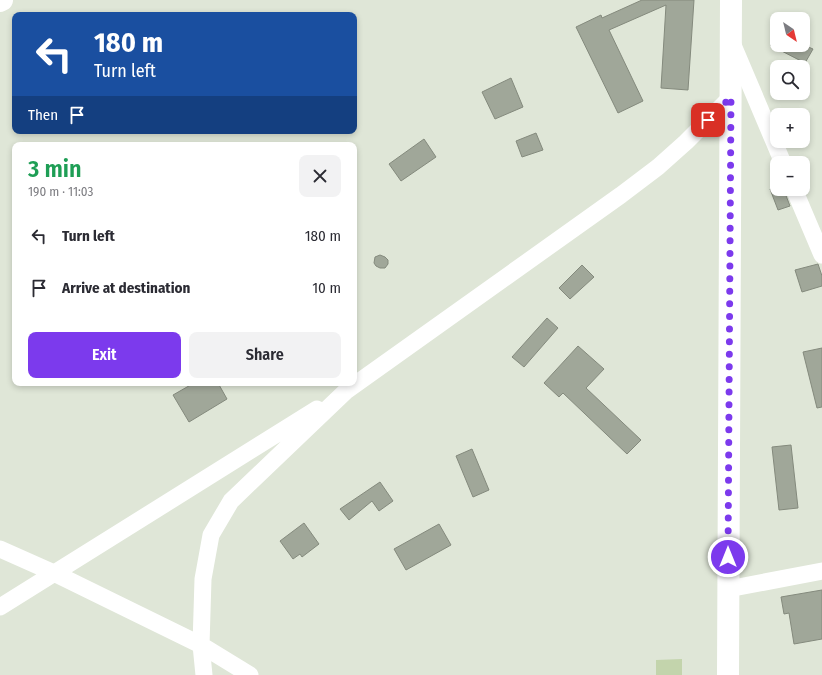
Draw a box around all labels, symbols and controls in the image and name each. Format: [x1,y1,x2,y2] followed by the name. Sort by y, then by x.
[770,12,810,52] north arrow
[770,12,810,196] map controls
[94,26,163,59] text: 180 m
[28,28,80,80] icon: left
[94,60,156,82] text: Turn left
[770,60,810,100] button: search
[691,103,725,137] pin
[66,104,88,126] icon: arrive
[28,106,58,124] text: Then
[770,108,810,148] button: +
[697,109,719,131] icon: arrive
[28,155,82,183] text: 3 min
[299,155,341,197] button: close
[770,156,810,196] button: −
[28,184,93,199] text: 190 m · 11:03
[28,225,50,247] icon: left
[62,227,115,245] text: Turn left
[305,227,341,245] text: 180 m
[28,277,50,299] icon: arrive
[62,279,190,297] text: Arrive at destination
[312,279,341,297] text: 10 m
[28,332,181,378] button: Exit
[189,332,341,378] button: Share
[707,536,749,578] position arrow

